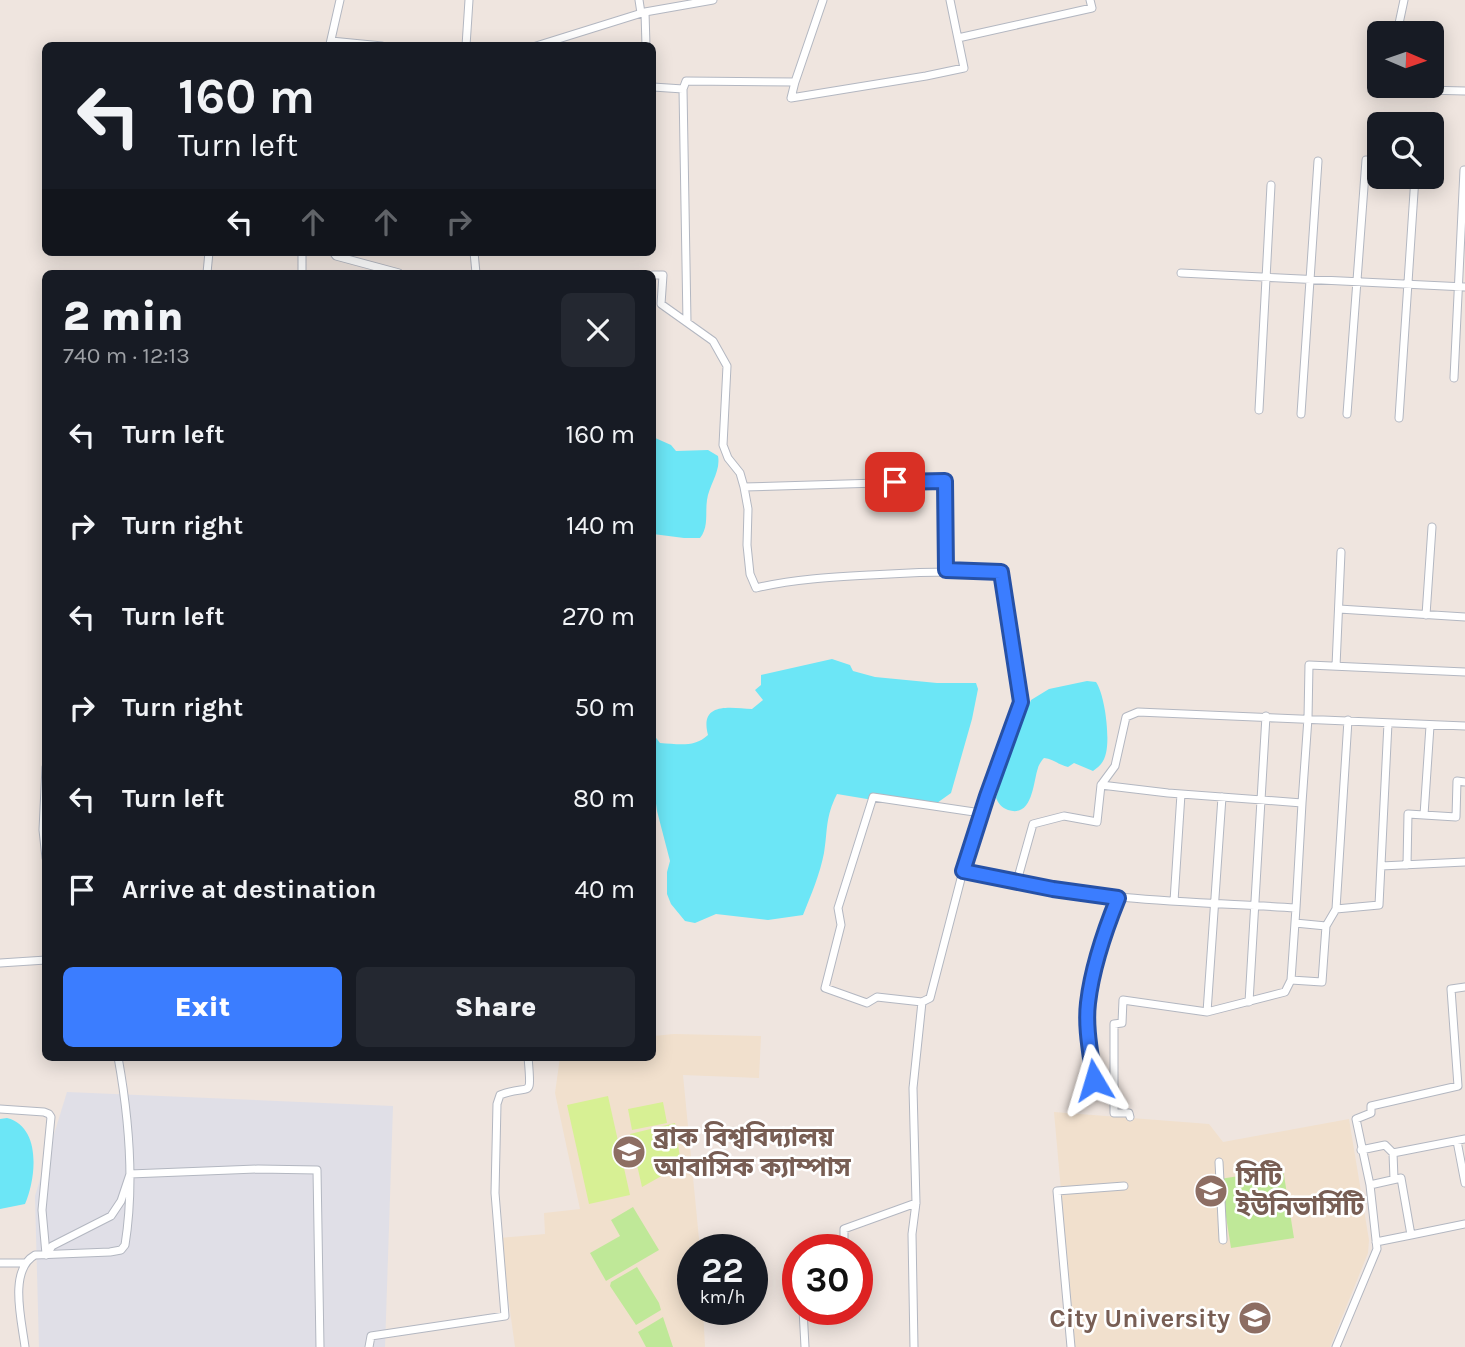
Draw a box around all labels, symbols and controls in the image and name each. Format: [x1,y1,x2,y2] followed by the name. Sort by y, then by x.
[1367,21,1444,98] north arrow
[1367,21,1444,189] map controls
[178,68,315,125] text: 160 m
[63,70,154,161] icon: left
[1367,112,1444,189] button: search
[178,127,298,164] text: Turn left
[221,203,259,241] icon: left
[294,203,332,241] icon: ahead
[367,203,405,241] icon: ahead
[440,203,478,241] icon: right
[63,291,183,341] text: 2 min
[561,293,635,367] button: close
[63,342,190,369] text: 740 m · 12:13
[63,416,101,454] icon: left
[122,419,224,450] text: Turn left
[566,419,635,450] text: 160 m
[865,452,925,512] pin
[876,463,914,501] icon: arrive
[63,507,101,545] icon: right
[122,510,243,541] text: Turn right
[566,510,635,541] text: 140 m
[63,598,101,636] icon: left
[122,601,224,632] text: Turn left
[562,601,635,632] text: 270 m
[63,689,101,727] icon: right
[122,692,243,723] text: Turn right
[574,692,635,723] text: 50 m
[63,780,101,818] icon: left
[122,783,224,814] text: Turn left
[573,783,635,814] text: 80 m
[63,871,101,909] icon: arrive
[122,874,376,905] text: Arrive at destination
[575,874,635,905] text: 40 m
[63,967,342,1047] button: Exit
[356,967,635,1047] button: Share
[1057,1043,1131,1117] position arrow
[653,1121,851,1183] place label: ব্রাক বিশ্ববিদ্যালয় আবাসিক ক্যাম্পাস
[610,1133,648,1171] school or university icon: ব্রাক বিশ্ববিদ্যালয় আবাসিক ক্যাম্পাস
[1235,1160,1365,1222] place label: সিটি ইউনিভার্সিটি
[1192,1172,1230,1210] school or university icon: সিটি ইউনিভার্সিটি
[782,1234,873,1325] speed limit sign: 30
[701,1250,744,1291] text: 22
[700,1286,745,1308] text: km/h
[1236,1299,1274,1337] school or university icon: City University
[1049,1303,1230,1334] place label: City University

